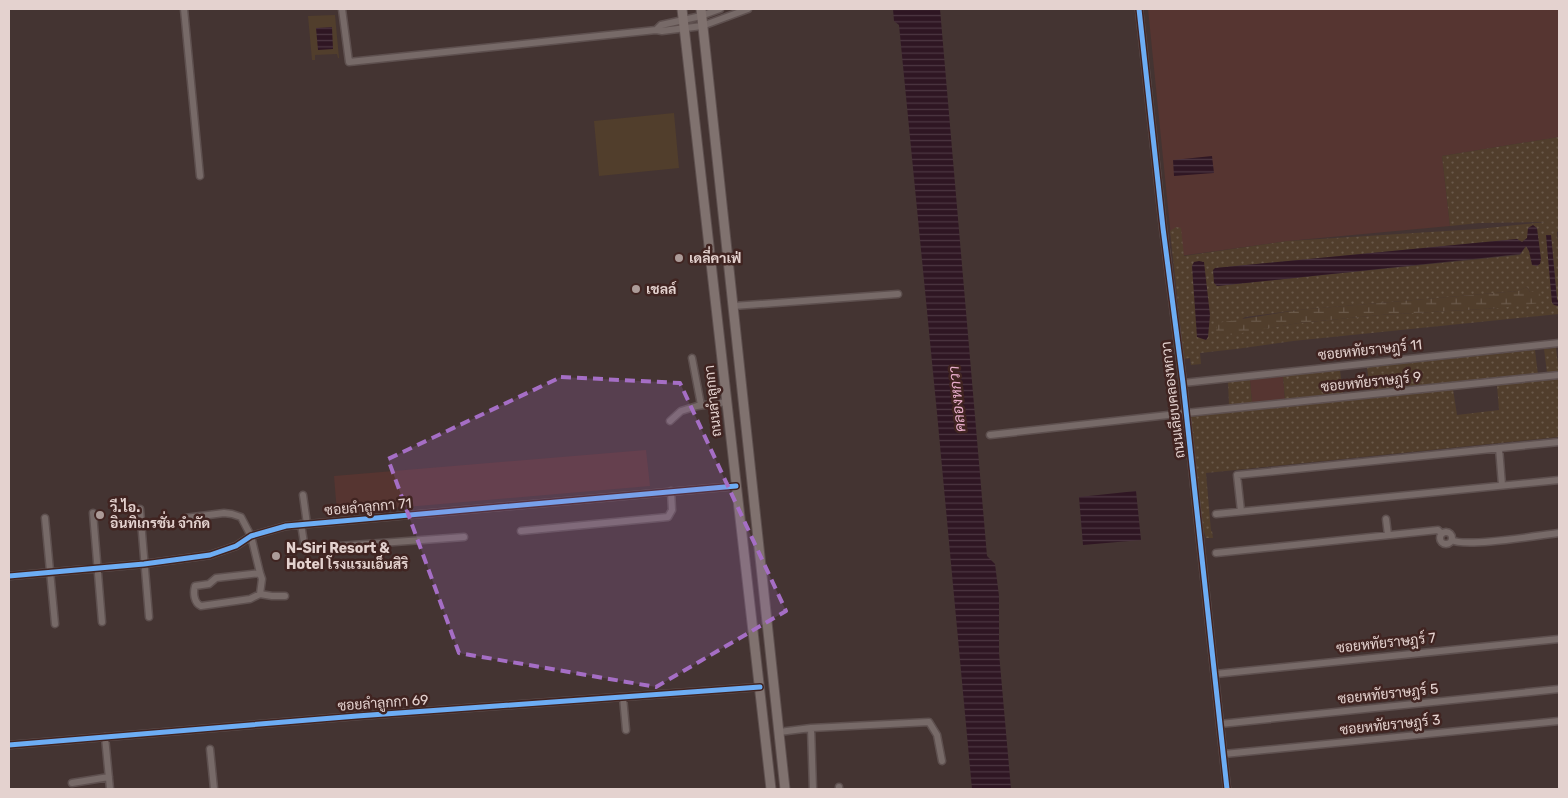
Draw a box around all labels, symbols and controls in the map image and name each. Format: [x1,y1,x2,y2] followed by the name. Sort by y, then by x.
[689,246,741,267] place label: เดลี่คาเฟ่
[673,252,685,264] marker: เดลี่คาเฟ่
[646,280,677,298] place label: เชลล์
[630,283,642,295] marker: เชลล์
[1317,335,1423,364] street label: ซอยหทัยราษฎร์ 11
[1156,341,1189,459] street label: ถนนเลียบคลองหกวา
[701,364,726,438] street label: ถนนลำลูกกา
[945,365,969,433] water label: คลองหกวา
[1320,367,1422,396] street label: ซอยหทัยราษฎร์ 9
[324,495,412,520] street label: ซอยลำลูกกา 71
[110,498,210,532] place label: วี.ไอ. อินทิเกรชั่น จำกัด
[94,509,106,521] marker: วี.ไอ. อินทิเกรชั่น จำกัด
[286,540,408,573] place label: N-Siri Resort & Hotel โรงแรมเอ็นสิริ
[270,550,282,562] marker: N-Siri Resort & Hotel โรงแรมเอ็นสิริ
[1335,628,1437,657] street label: ซอยหทัยราษฎร์ 7
[1337,679,1439,708] street label: ซอยหทัยราษฎร์ 5
[337,691,429,716] street label: ซอยลำลูกกา 69
[1339,710,1441,739] street label: ซอยหทัยราษฎร์ 3

